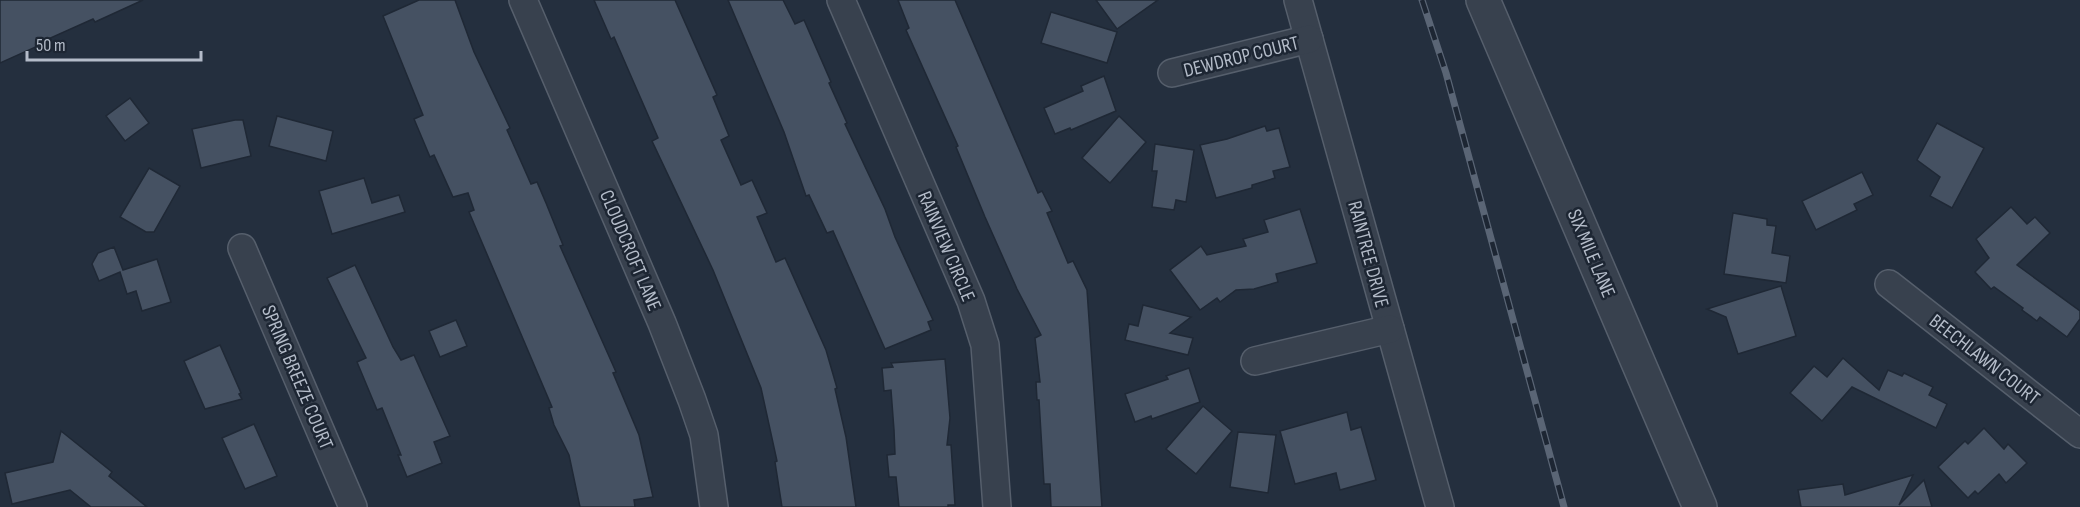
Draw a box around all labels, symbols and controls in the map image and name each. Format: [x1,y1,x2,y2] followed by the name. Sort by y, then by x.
[27,24,201,62] scale bar
[1181,31,1301,83] street label: DEWDROP COURT
[36,35,66,56] text: 50 m
[594,186,666,314] street label: CLOUDCROFT LANE
[912,188,980,305] street label: RAINVIEW CIRCLE
[1342,198,1394,310] street label: RAINTREE DRIVE
[1562,206,1620,301] street label: SIX MILE LANE
[256,302,338,453] street label: SPRING BREEZE COURT
[1924,309,2044,410] street label: BEECHLAWN COURT

